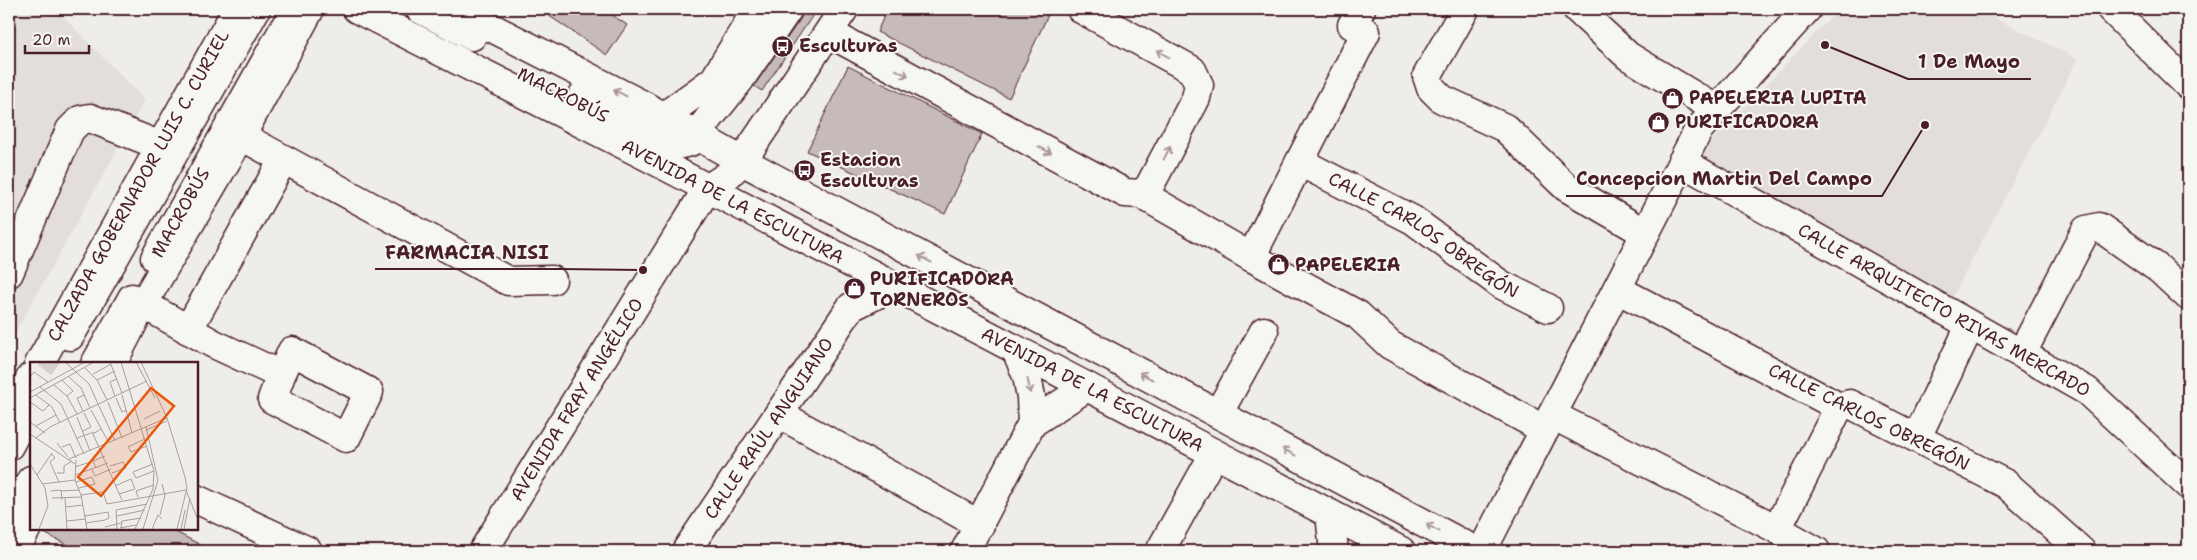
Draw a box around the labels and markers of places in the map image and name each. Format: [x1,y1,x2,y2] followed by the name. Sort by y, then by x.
[771,34,795,58] bus stop icon: Esculturas
[799,34,897,58] place label: Esculturas
[1908,45,2031,79] callout: 1 De Mayo
[1661,86,1685,110] shop icon: PAPELERIA LUPITA
[1689,86,1867,110] place label: PAPELERIA LUPITA
[1647,110,1671,134] shop icon: PURIFICADORA
[1675,110,1819,134] place label: PURIFICADORA
[820,148,918,193] place label: Estacion Esculturas
[792,158,816,182] bus stop icon: Estacion Esculturas
[1566,162,1882,196] callout: Concepcion Martin Del Campo
[375,235,559,269] callout: FARMACIA NISI
[1267,253,1291,277] shop icon: PAPELERIA
[1295,253,1400,277] place label: PAPELERIA
[870,267,1014,312] place label: PURIFICADORA TORNEROS
[842,277,866,301] shop icon: PURIFICADORA TORNEROS

